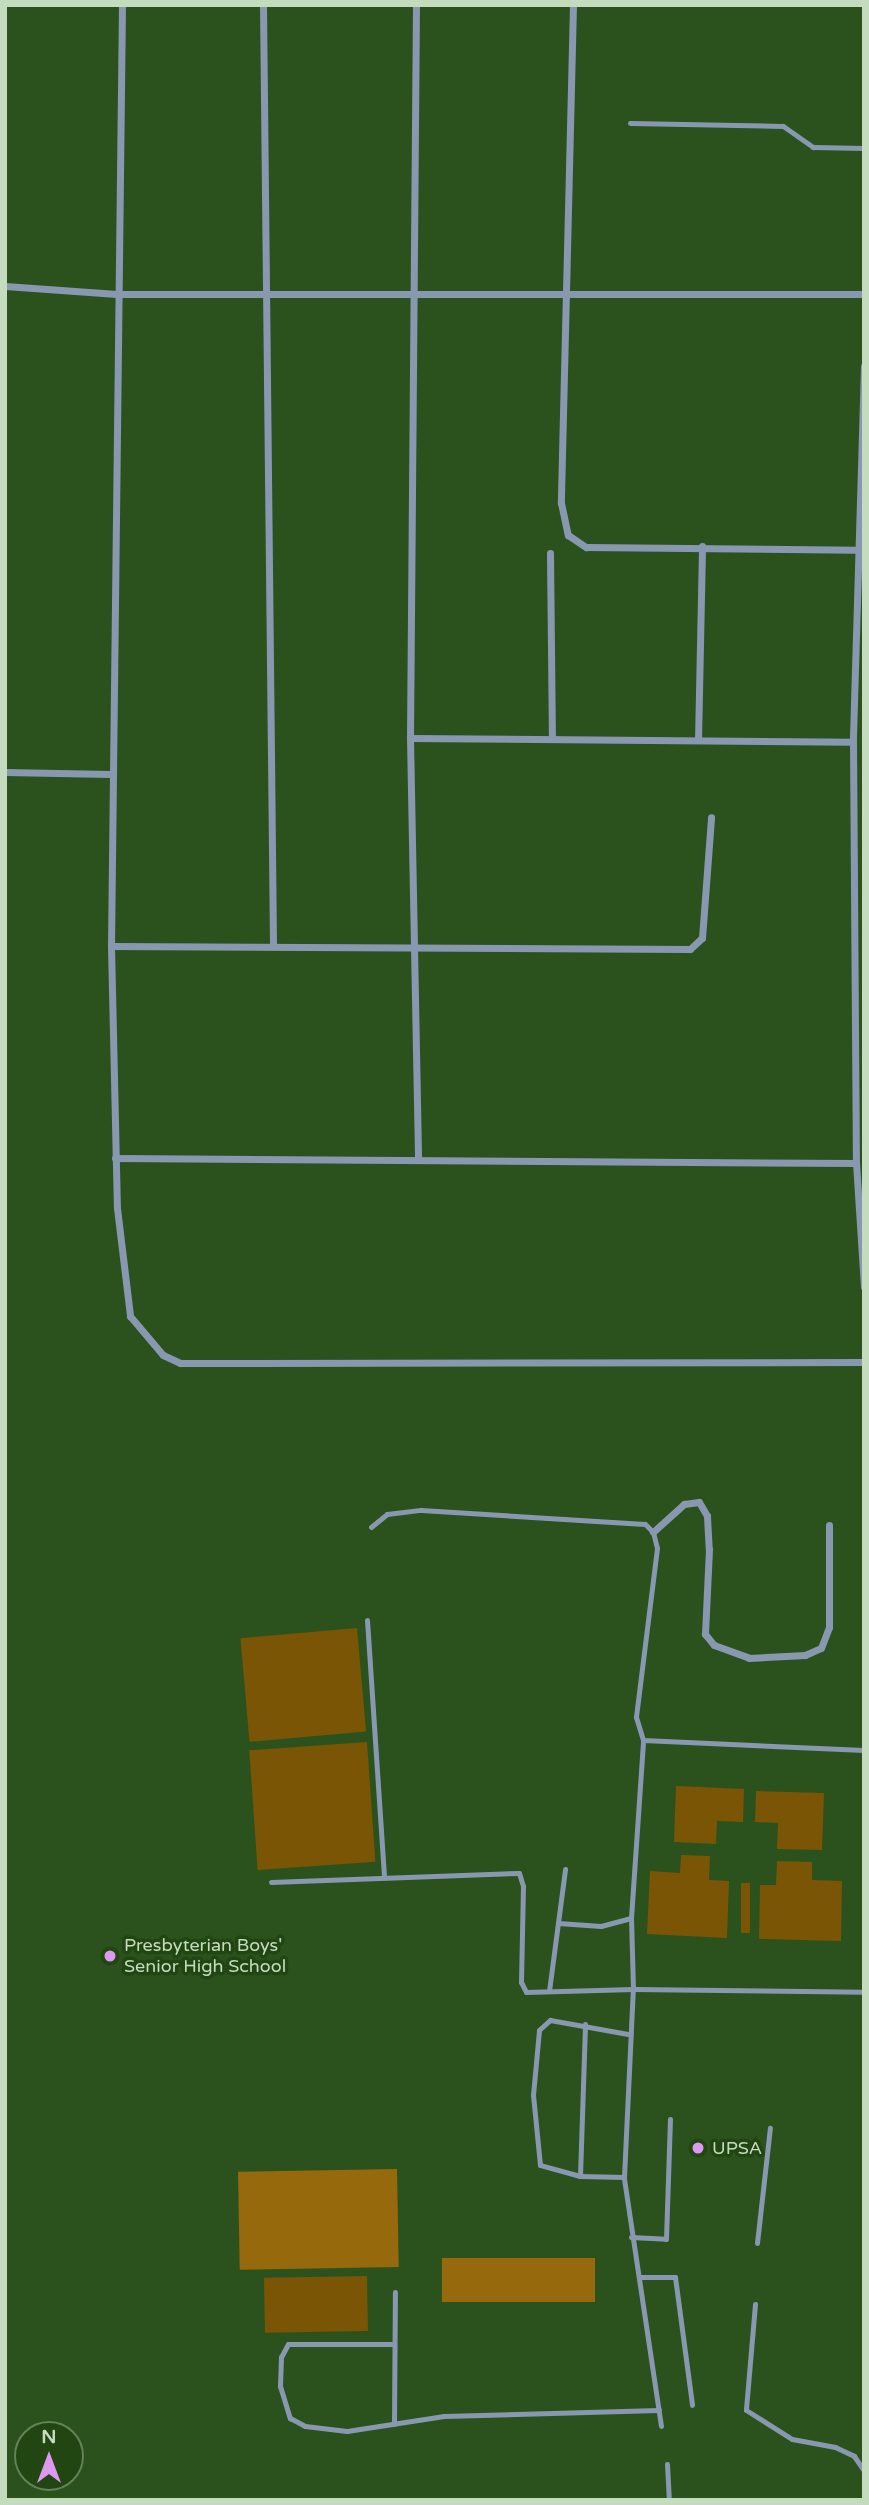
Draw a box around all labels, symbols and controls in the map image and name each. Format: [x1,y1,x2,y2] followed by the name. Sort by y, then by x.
[124,1935,286,1978] place label: Presbyterian Boys' Senior High School
[102,1948,118,1964] marker: Presbyterian Boys' Senior High School
[712,2137,762,2159] place label: UPSA
[690,2140,706,2156] marker: UPSA
[14,2421,84,2491] north arrow
[41,2426,57,2448] text: N

